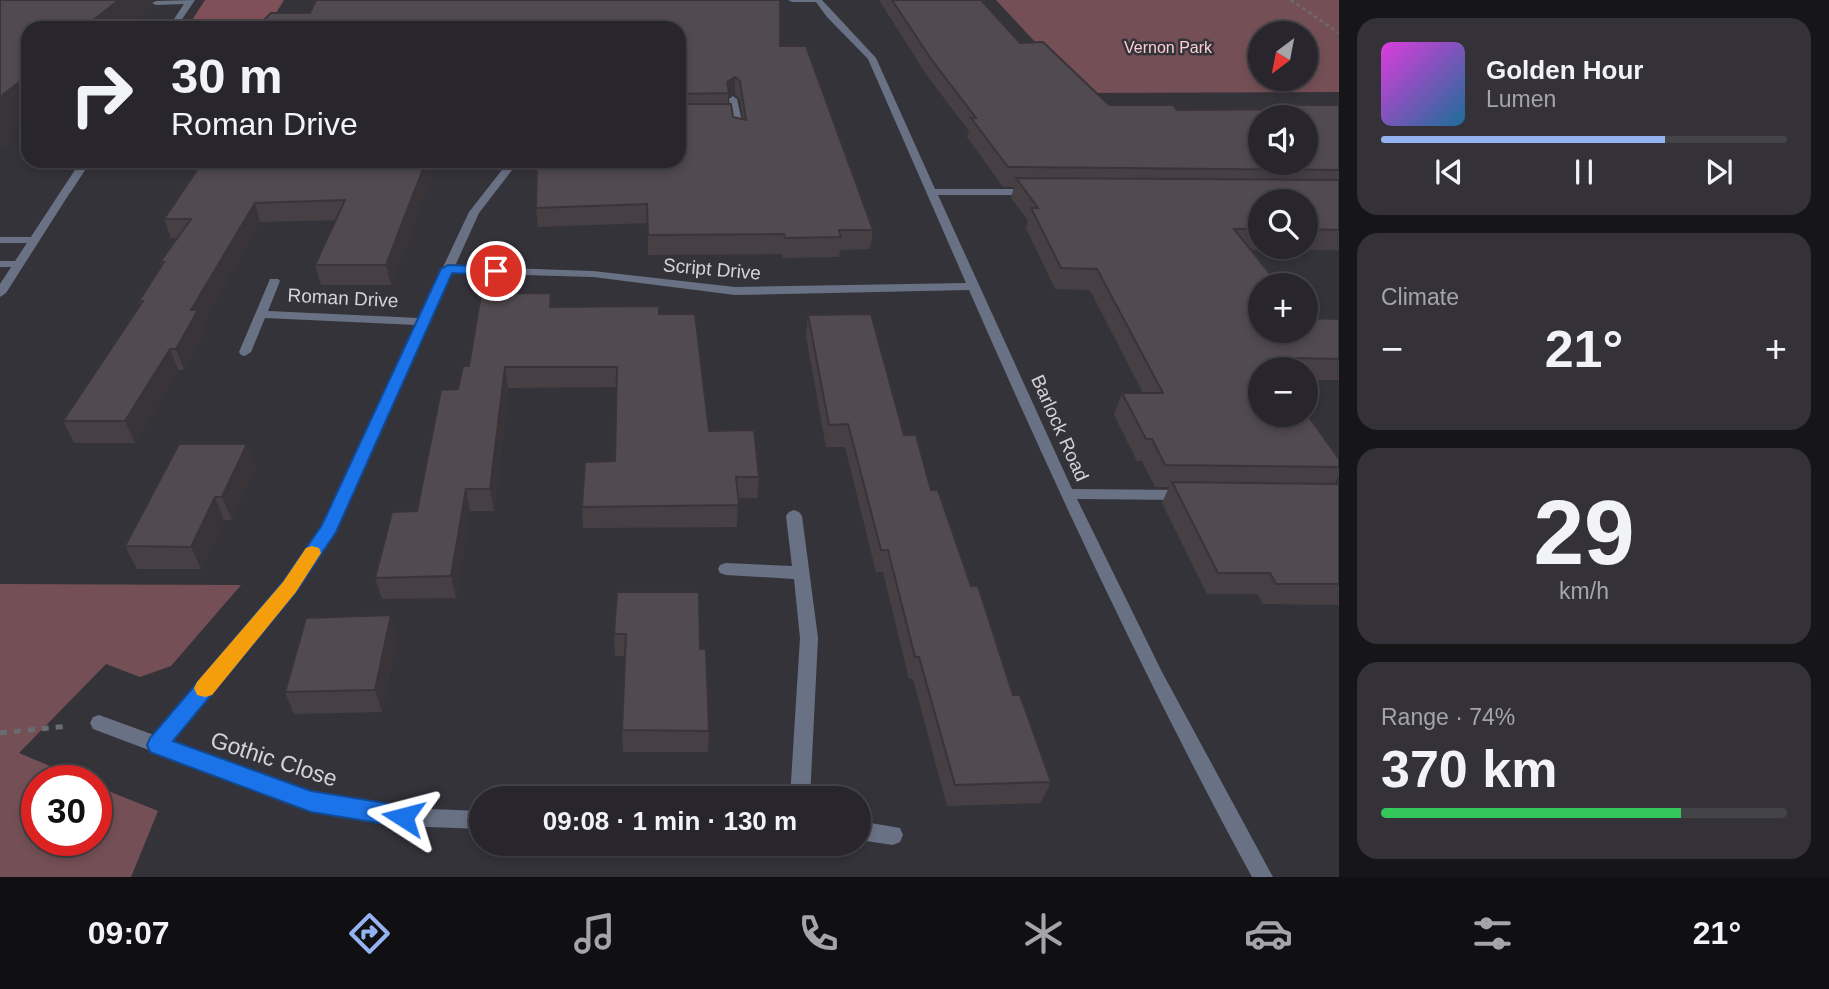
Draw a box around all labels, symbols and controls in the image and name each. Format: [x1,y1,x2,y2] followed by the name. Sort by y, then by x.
[1248,21,1318,91] north arrow
[1248,21,1318,427] map controls
[1124,39,1213,56] park label: Vernon Park
[56,49,147,140] icon: right
[171,49,283,103] text: 30 m
[1486,55,1643,85] text: Golden Hour
[1486,86,1556,112] text: Lumen
[1248,105,1318,175] button: sound
[171,106,358,142] text: Roman Drive
[1430,153,1468,191] icon: previous
[1565,153,1603,191] icon: pause
[1700,153,1738,191] icon: next
[1248,189,1318,259] button: search
[466,241,526,301] pin
[477,252,515,290] icon: arrive
[662,254,762,284] street label: Script Drive
[1248,273,1318,343] button: +
[1381,284,1459,310] text: Climate
[287,285,399,311] street label: Roman Drive
[1545,320,1623,378] text: 21°
[1381,328,1403,370] text: −
[1765,328,1787,370] text: +
[1248,357,1318,427] button: −
[1027,372,1093,484] street label: Barlock Road
[1533,482,1635,583] text: 29
[1559,578,1609,604] text: km/h
[1381,704,1515,730] text: Range · 74%
[207,726,341,792] street label: Gothic Close
[1381,740,1557,798] text: 370 km
[21,765,112,856] speed limit sign: 30
[366,780,440,854] position arrow
[543,806,797,836] text: 09:08 · 1 min · 130 m
[345,909,394,958] icon: directions
[570,909,619,958] icon: music
[794,909,843,958] icon: phone
[1019,909,1068,958] icon: climate
[1244,909,1293,958] icon: car
[1468,909,1517,958] icon: filters
[88,915,170,951] text: 09:07
[1693,915,1741,951] text: 21°

